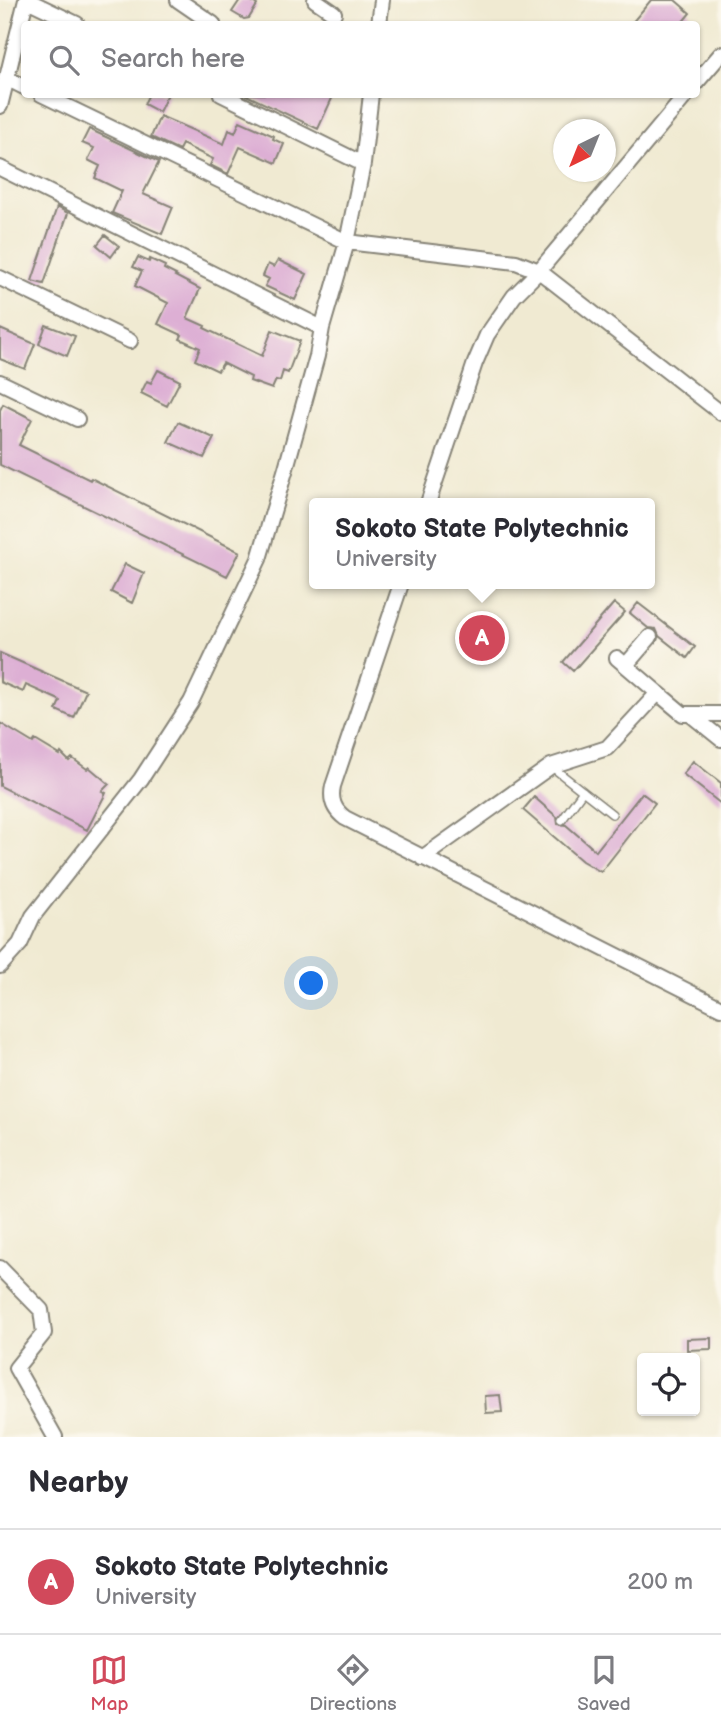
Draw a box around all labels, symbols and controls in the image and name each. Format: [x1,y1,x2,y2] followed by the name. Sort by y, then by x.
[21,21,700,98] search box
[45,41,83,79] icon: search
[101,44,245,75] text: Search here
[553,119,616,182] north arrow
[309,498,655,589] popup
[335,514,629,545] text: Sokoto State Polytechnic
[335,545,437,573] text: University
[459,612,505,664] pin: A
[294,966,328,1000] your location
[637,1353,700,1416] map controls
[637,1353,700,1416] button: locate
[28,1465,128,1501] text: Nearby
[95,1552,389,1583] text: Sokoto State Polytechnic
[44,1568,58,1596] text: A
[627,1568,693,1596] text: 200 m
[95,1583,196,1611] text: University
[90,1651,129,1716] tab: Map
[309,1651,397,1716] tab: Directions
[577,1651,631,1716] tab: Saved

